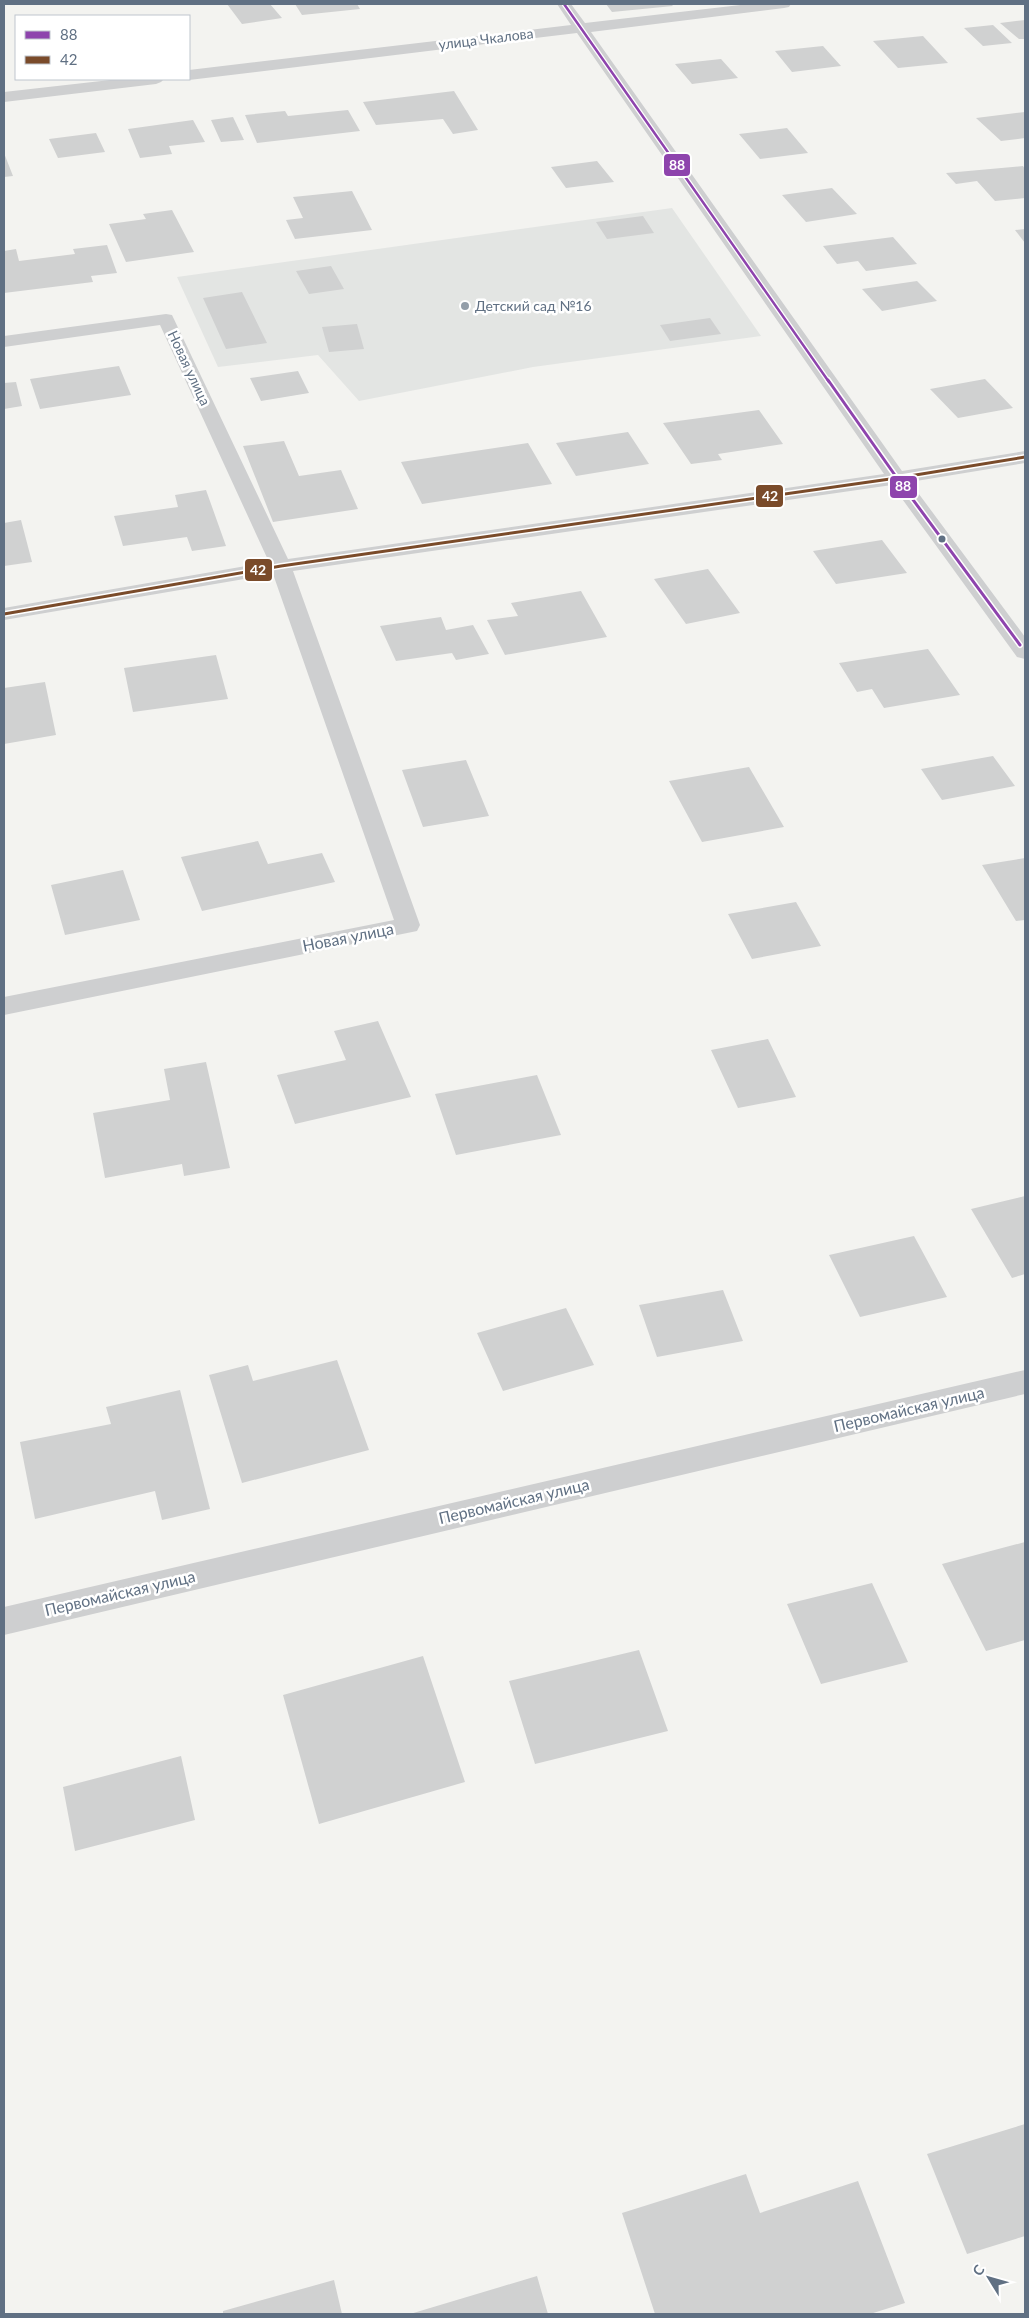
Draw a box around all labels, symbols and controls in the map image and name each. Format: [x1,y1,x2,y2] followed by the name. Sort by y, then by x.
[15,15,190,80] legend
[438,24,534,53] street label: улица Чкалова
[60,25,77,43] text: 88
[60,50,77,68] text: 42
[663,153,691,177] line badge: 88
[669,156,685,173] text: 88
[475,297,592,314] place label: Детский сад №16
[459,300,471,312] marker: Детский сад №16
[165,327,214,408] street label: Новая улица
[889,475,918,499] line badge: 88
[895,477,911,494] text: 88
[755,484,784,508] line badge: 42
[762,487,778,504] text: 42
[937,534,947,544] unlabelled marker
[244,558,273,582] line badge: 42
[250,561,266,578] text: 42
[301,918,395,955] street label: Новая улица
[832,1382,986,1435] street label: Первомайская улица
[437,1474,591,1527] street label: Первомайская улица
[43,1566,197,1619] street label: Первомайская улица
[964,2253,1014,2303] north arrow
[969,2260,988,2279] text: С

